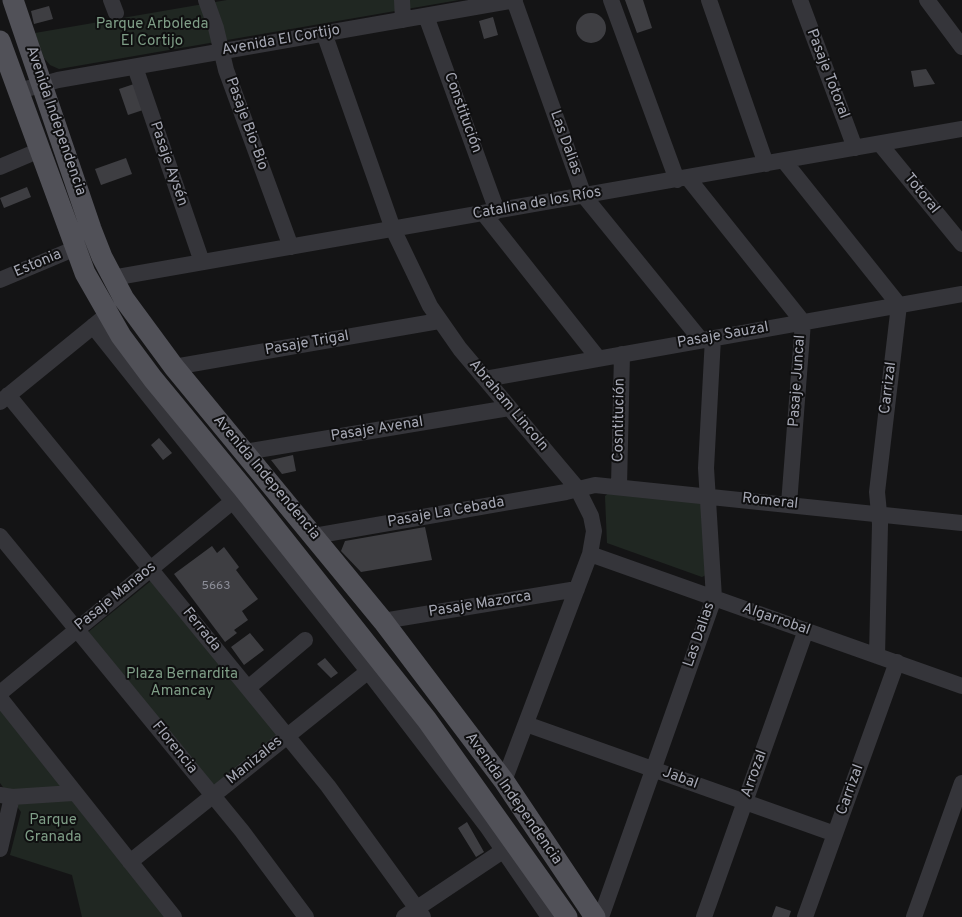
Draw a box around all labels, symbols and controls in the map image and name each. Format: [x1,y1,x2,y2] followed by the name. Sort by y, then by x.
[96,16,208,51] park label: Parque Arboleda El Cortijo
[220,22,342,60] street label: Avenida El Cortijo
[802,27,852,121] street label: Pasaje Totoral
[21,44,89,198] street label: Avenida Independencia
[439,70,485,156] street label: Constitución
[221,75,271,173] street label: Pasaje Bio-Bio
[545,108,585,178] street label: Las Dalias
[145,119,191,209] street label: Pasaje Aysén
[899,170,943,218] street label: Totoral
[471,184,603,224] street label: Catalina de los Ríos
[12,246,64,282] street label: Estonia
[676,319,770,353] street label: Pasaje Sauzal
[264,328,350,360] street label: Pasaje Trigal
[786,334,810,428] street label: Pasaje Juncal
[464,357,552,455] street label: Abraham Lincoln
[877,361,901,415] street label: Carrizal
[610,378,630,462] street label: Cosntitución
[209,412,323,544] street label: Avenida Independencia
[330,414,424,446] street label: Pasaje Avenal
[741,490,799,514] street label: Romeral
[386,494,506,532] street label: Pasaje La Cebada
[72,559,160,635] street label: Pasaje Manaos
[201,580,231,594] house number: 5663
[427,588,533,622] street label: Pasaje Mazorca
[681,600,719,670] street label: Las Dalias
[740,600,812,640] street label: Algarrobal
[178,604,224,656] street label: Ferrada
[126,666,238,701] park label: Plaza Bernardita Amancay
[147,718,201,778] street label: Florencia
[461,730,565,868] street label: Avenida Independencia
[224,733,286,789] street label: Manizales
[738,748,772,800] street label: Arrozal
[834,762,868,818] street label: Carrizal
[660,764,700,794] street label: Jabal
[25,812,81,847] park label: Parque Granada

